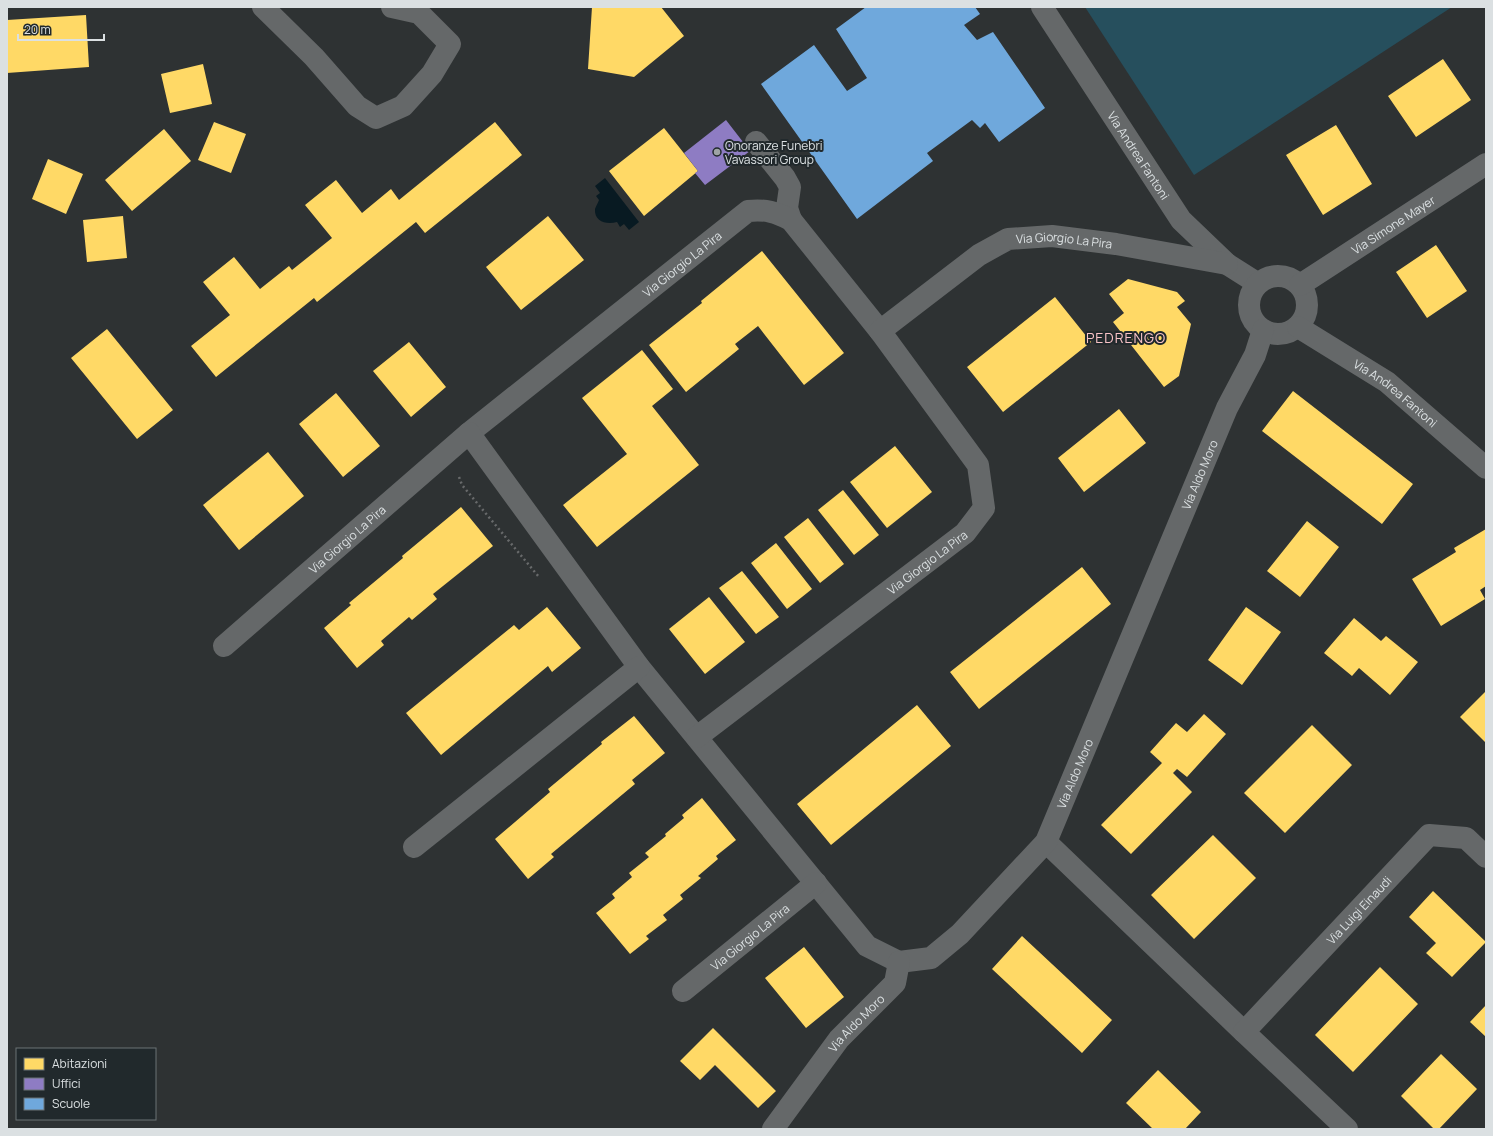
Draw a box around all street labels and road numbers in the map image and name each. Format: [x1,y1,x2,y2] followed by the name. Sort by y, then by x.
[1104,108,1174,203] street label: Via Andrea Fantoni
[1348,191,1439,258] street label: Via Simone Mayer
[639,227,725,300] street label: Via Giorgio La Pira
[1015,227,1113,252] street label: Via Giorgio La Pira
[1350,355,1441,431] street label: Via Andrea Fantoni
[1177,437,1221,512] street label: Via Aldo Moro
[305,501,389,577] street label: Via Giorgio La Pira
[883,526,971,598] street label: Via Giorgio La Pira
[1052,736,1097,811] street label: Via Aldo Moro
[1322,872,1395,948] street label: Via Luigi Einaudi
[707,900,793,974] street label: Via Giorgio La Pira
[824,990,888,1055] street label: Via Aldo Moro

